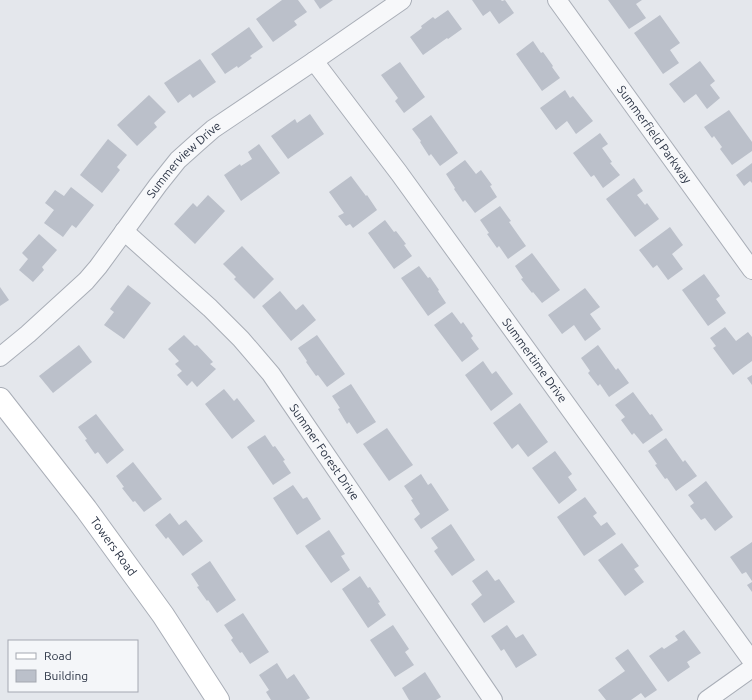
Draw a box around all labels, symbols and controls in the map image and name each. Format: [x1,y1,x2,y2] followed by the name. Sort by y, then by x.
[615,83,694,186] street label: Summerfield Parkway
[144,119,223,200] street label: Summerview Drive
[500,316,570,405] street label: Summertime Drive
[287,401,362,502] street label: Summer Forest Drive
[88,514,139,578] street label: Towers Road
[8,640,138,692] legend
[44,649,72,662] text: Road
[44,669,88,682] text: Building

